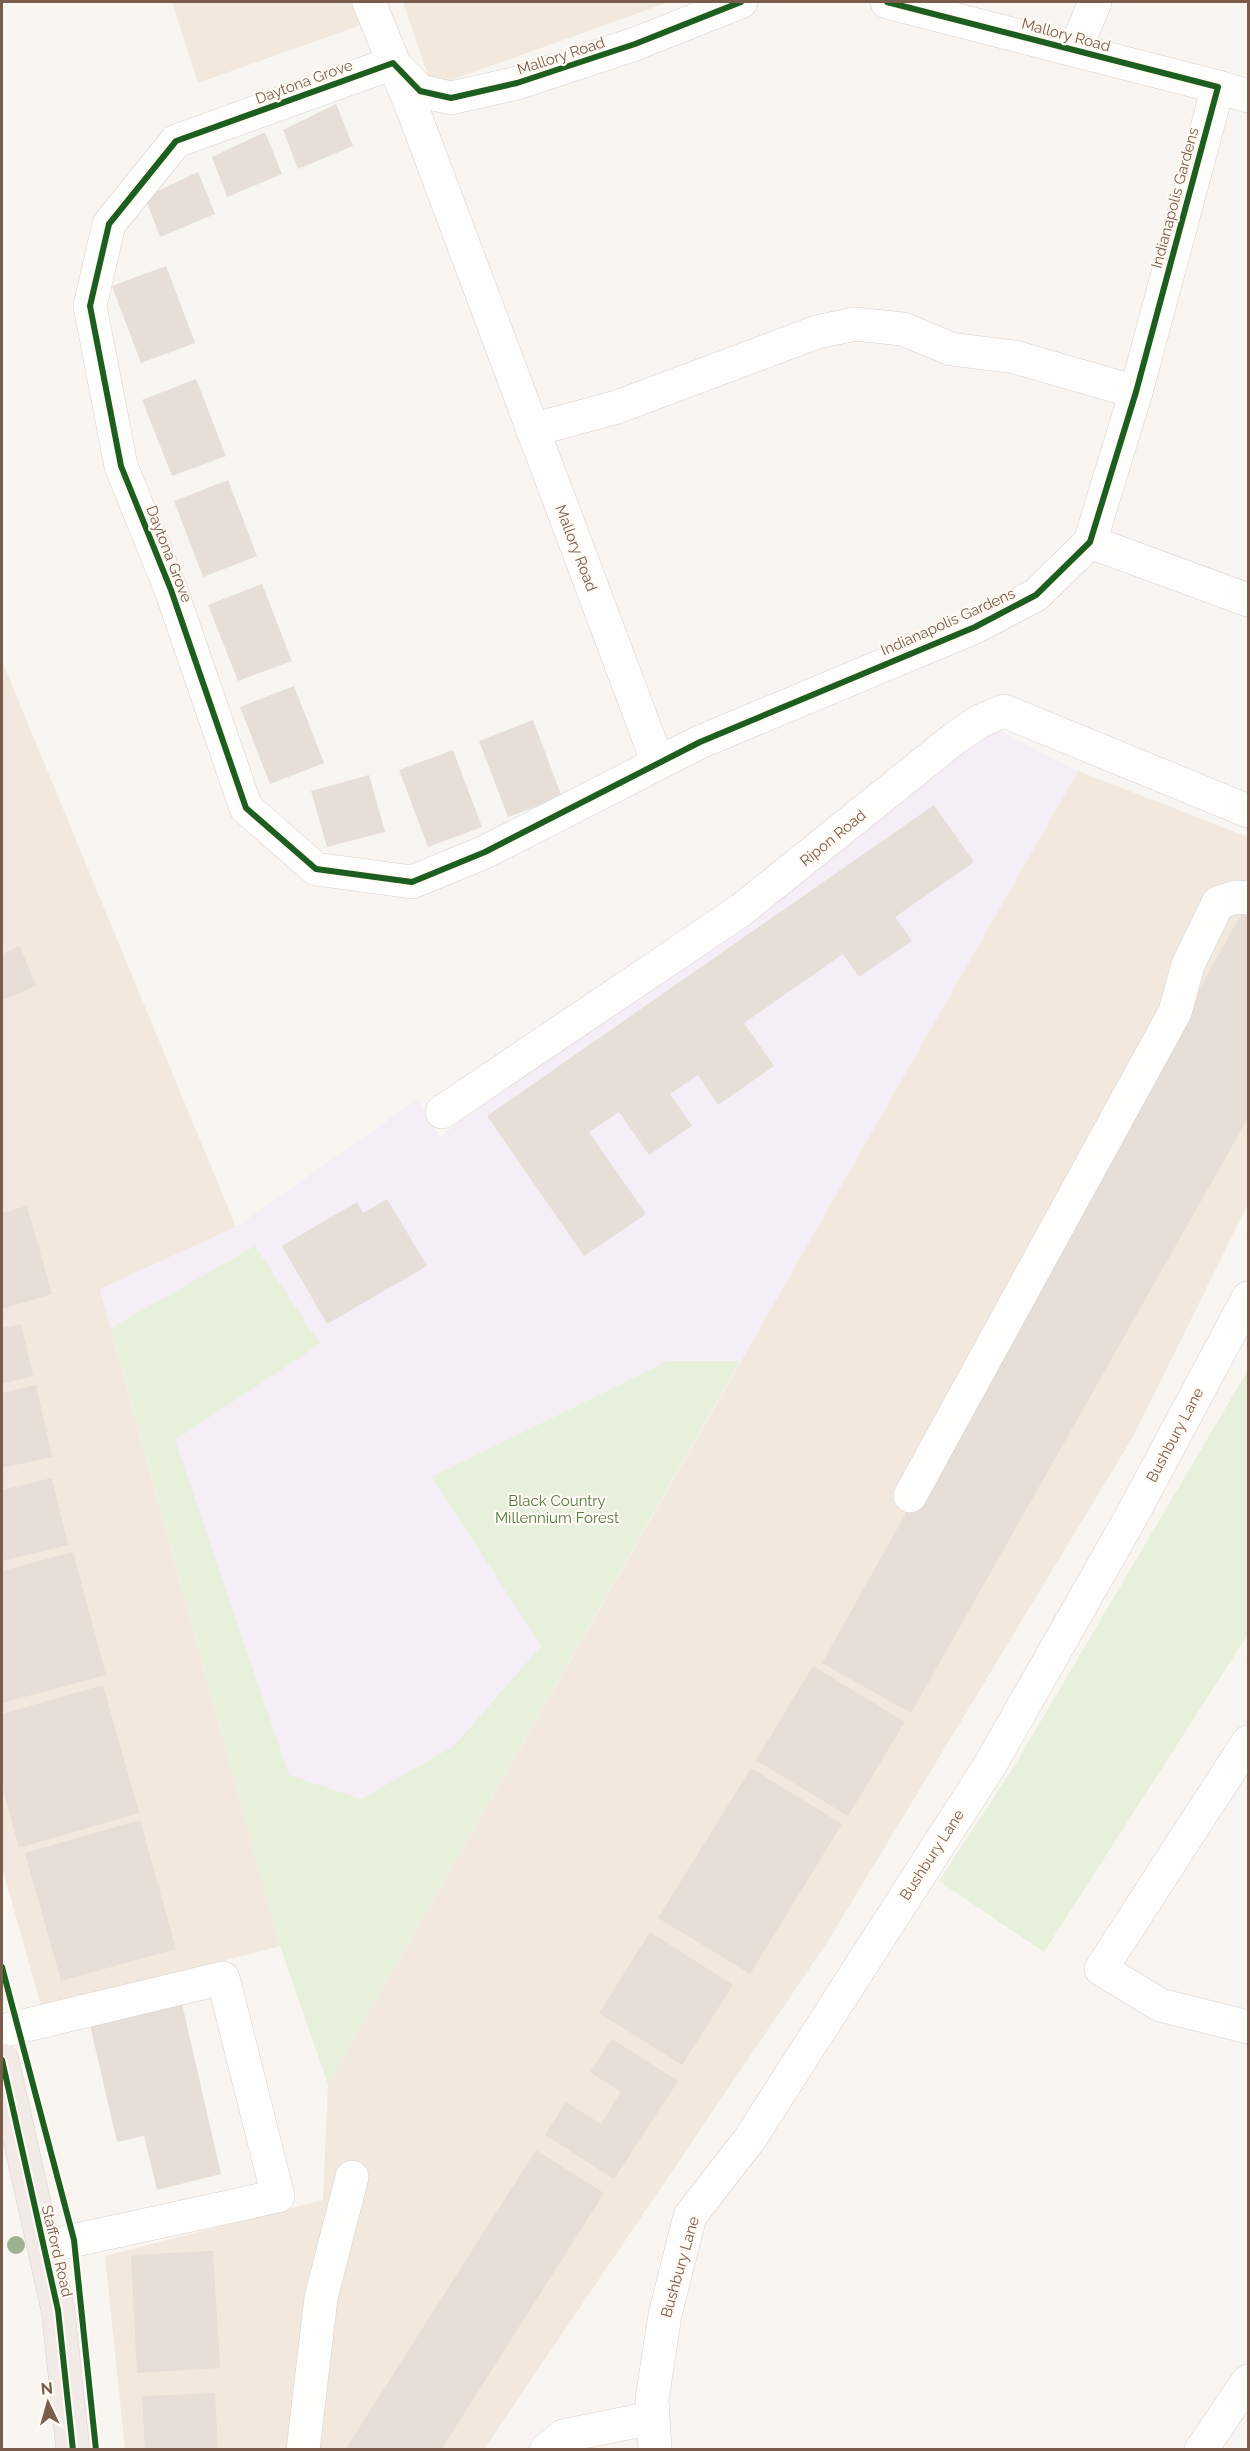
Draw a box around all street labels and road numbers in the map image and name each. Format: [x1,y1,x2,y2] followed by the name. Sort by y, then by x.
[1020,15,1112,55] street label: Mallory Road
[515,33,607,79] street label: Mallory Road
[253,56,355,108] street label: Daytona Grove
[1148,126,1202,270] street label: Indianapolis Gardens
[551,502,601,594] street label: Mallory Road
[142,503,196,605] street label: Daytona Grove
[878,584,1018,660] street label: Indianapolis Gardens
[796,806,870,870] street label: Ripon Road
[1143,1385,1208,1485] street label: Bushbury Lane
[896,1806,968,1904] street label: Bushbury Lane
[38,2203,76,2299] street label: Stafford Road
[657,2214,703,2320] street label: Bushbury Lane

